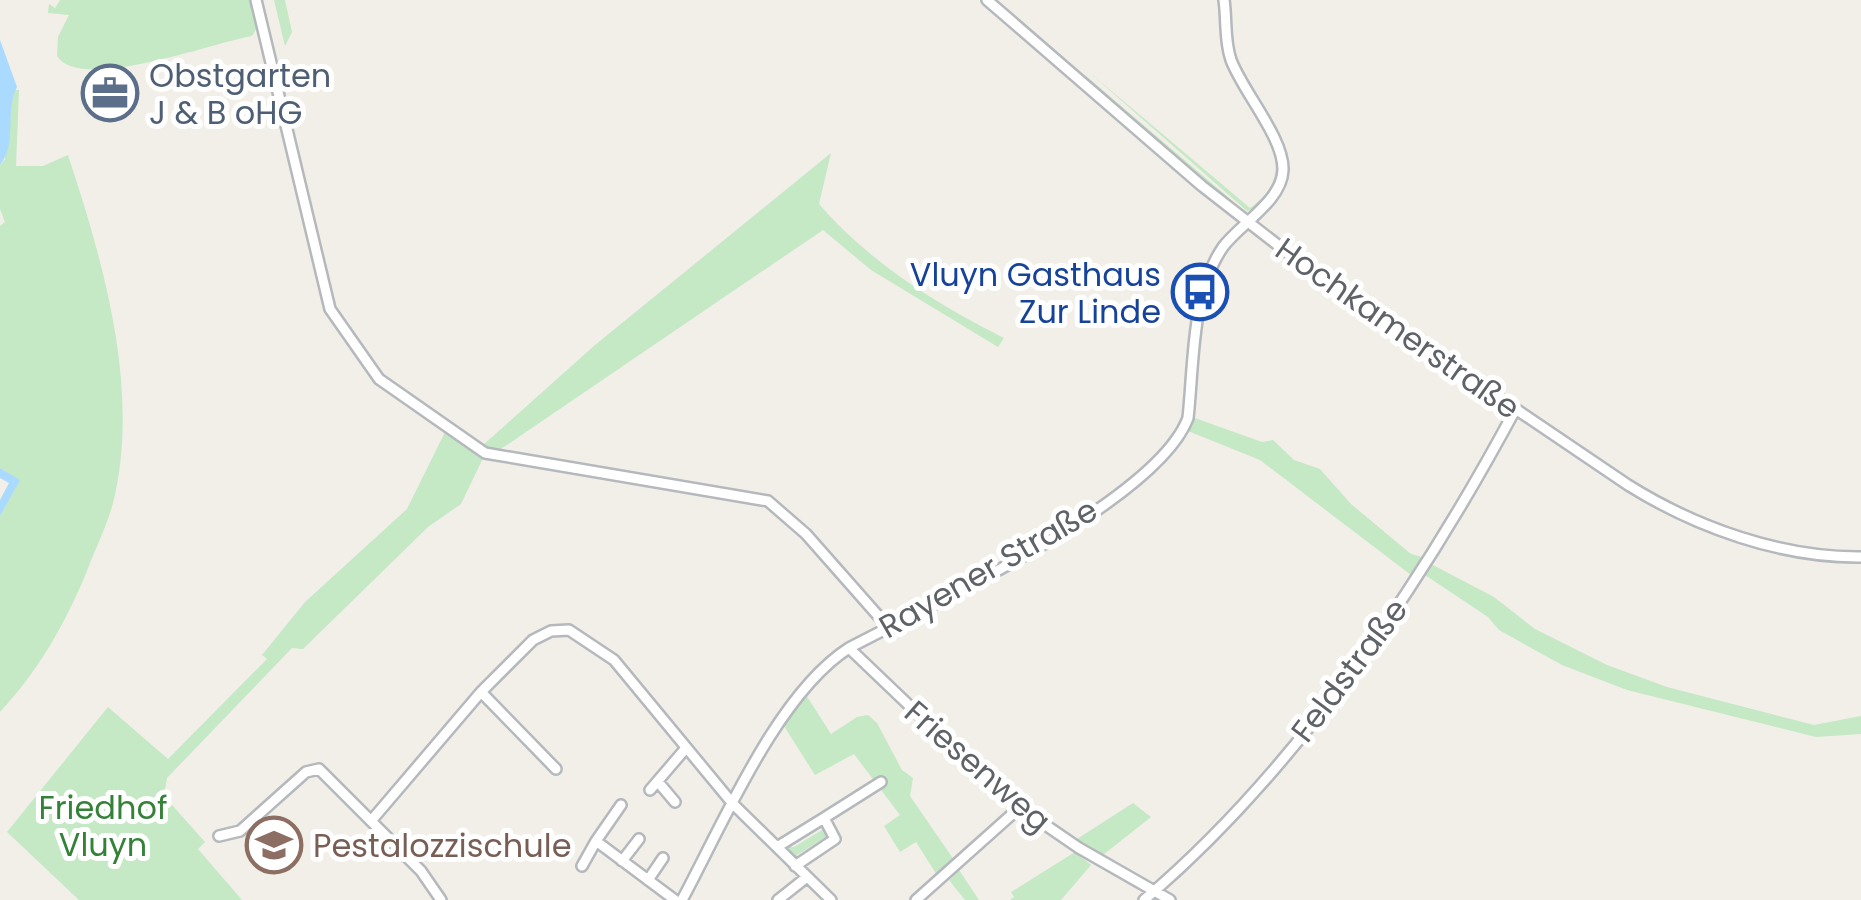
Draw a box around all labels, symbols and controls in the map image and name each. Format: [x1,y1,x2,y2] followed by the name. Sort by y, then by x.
[149,53,331,135] place label: Obstgarten J & B oHG
[80,63,140,123] office icon: Obstgarten J & B oHG
[1267,227,1529,429] street label: Hochkamerstraße
[910,252,1161,334] place label: Vluyn Gasthaus Zur Linde
[1170,262,1230,322] bus stop icon: Vluyn Gasthaus Zur Linde
[870,487,1106,649] street label: Rayener Straße
[1280,589,1418,751] street label: Feldstraße
[895,690,1061,842] street label: Friesenweg
[39,785,167,867] park label: Friedhof Vluyn
[244,815,304,875] school or university icon: Pestalozzischule
[313,823,572,868] place label: Pestalozzischule

